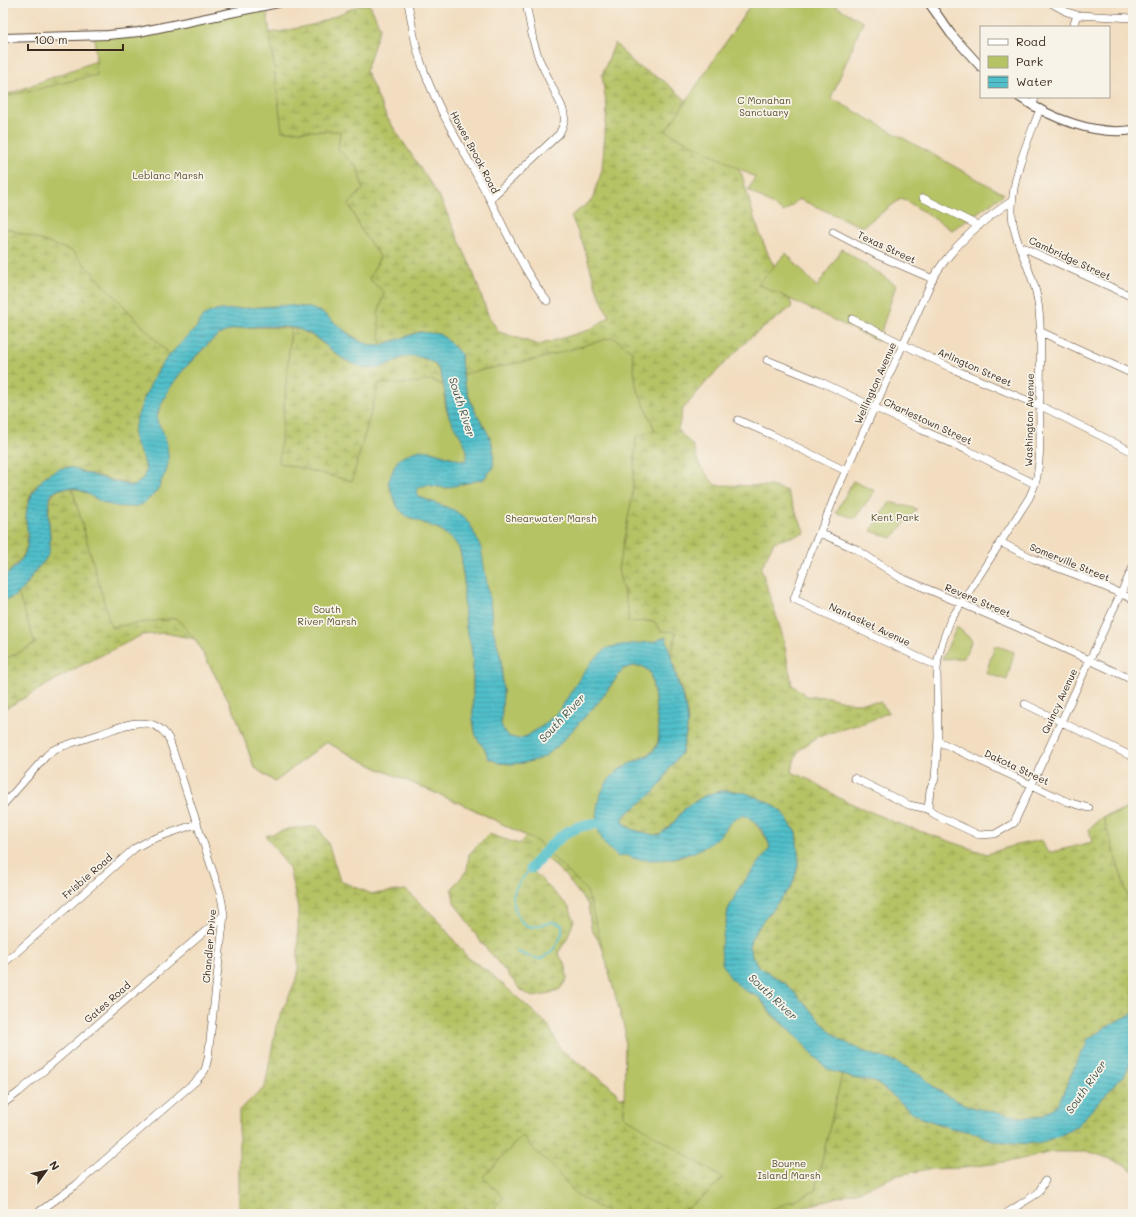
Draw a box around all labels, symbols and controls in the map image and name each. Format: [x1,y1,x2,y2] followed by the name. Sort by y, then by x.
[28,26,123,52] scale bar
[980,26,1110,98] legend
[34,31,68,47] text: 100 m
[1016,33,1046,49] text: Road
[1016,53,1043,69] text: Park
[1016,73,1053,89] text: Water
[737,93,791,119] park label: C Monahan Sanctuary
[447,108,503,196] street label: Howes Brook Road
[133,168,204,182] park label: Leblanc Marsh
[856,227,918,267] street label: Texas Street
[1027,233,1113,283] street label: Cambridge Street
[851,340,899,426] street label: Wellington Avenue
[936,344,1014,390] street label: Arlington Street
[1021,373,1037,467] street label: Washington Avenue
[446,375,479,439] water label: South River
[881,394,975,448] street label: Charlestown Street
[871,510,919,524] park label: Kent Park
[505,511,597,525] park label: Shearwater Marsh
[1028,540,1112,584] street label: Somerville Street
[943,580,1013,620] street label: Revere Street
[827,599,913,649] street label: Nantasket Avenue
[298,602,357,628] park label: South River Marsh
[1038,666,1080,736] street label: Quincy Avenue
[535,690,589,745] water label: South River
[982,746,1052,788] street label: Dakota Street
[59,850,115,902] street label: Frisbie Road
[199,908,219,984] street label: Chandler Drive
[746,970,801,1024] water label: South River
[81,978,133,1026] street label: Gates Road
[1062,1057,1110,1116] water label: South River
[26,1151,66,1191] north arrow
[758,1156,821,1182] park label: Bourne Island Marsh
[46,1158,63,1173] text: N

